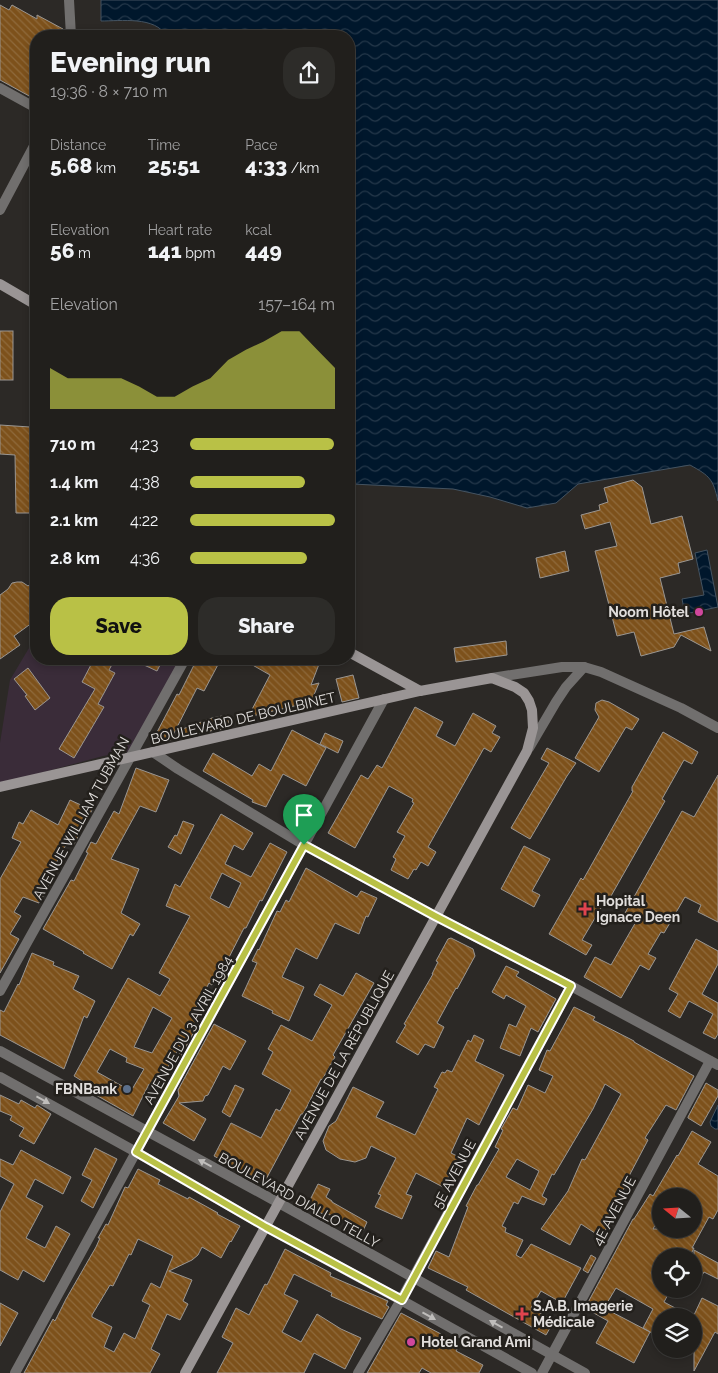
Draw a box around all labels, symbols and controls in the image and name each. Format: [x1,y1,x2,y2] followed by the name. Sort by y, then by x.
[50,46,211,79] text: Evening run
[283,47,335,99] button: share
[50,82,168,101] text: 19:36 · 8 × 710 m
[50,137,106,153] text: Distance
[148,137,180,153] text: Time
[245,137,277,153] text: Pace
[50,153,92,178] text: 5.68
[148,153,200,178] text: 25:51
[245,153,287,178] text: 4:33
[92,160,116,176] text: km
[287,160,319,176] text: /km
[50,222,109,238] text: Elevation
[148,222,212,238] text: Heart rate
[245,222,272,238] text: kcal
[50,238,75,263] text: 56
[148,238,182,263] text: 141
[245,238,282,263] text: 449
[75,245,91,261] text: m
[182,245,215,261] text: bpm
[50,295,118,314] text: Elevation
[258,295,335,314] text: 157–164 m
[50,435,95,454] text: 710 m
[130,435,159,454] text: 4:23
[50,473,98,492] text: 1.4 km
[130,473,160,492] text: 4:38
[50,511,98,530] text: 2.1 km
[130,511,158,530] text: 4:22
[50,549,100,568] text: 2.8 km
[130,549,160,568] text: 4:36
[50,597,188,655] button: Save
[198,597,335,655] button: Share
[608,604,690,620] place label: Noom Hôtel
[693,606,705,618] marker: Noom Hôtel
[149,689,337,747] street label: BOULEVARD DE BOULBINET
[30,734,132,902] street label: AVENUE WILLIAM TUBMAN
[283,794,325,845] pin
[290,801,318,829] icon: arrive
[596,893,680,925] place label: Hopital Ignace Deen
[578,902,592,916] marker: Hopital Ignace Deen
[140,953,236,1107] street label: AVENUE DU 3 AVRIL 1984
[290,967,397,1142] street label: AVENUE DE LA RÉPUBLIQUE
[55,1081,117,1097] place label: FBNBank
[121,1083,133,1095] marker: FBNBank
[35,1096,50,1104] one-way arrow
[429,1137,479,1211] street label: 5E AVENUE
[216,1149,382,1251] street label: BOULEVARD DIALLO TELLY
[198,1159,212,1167] one-way arrow
[589,1174,639,1248] street label: 4E AVENUE
[652,1188,702,1238] north arrow
[652,1188,702,1358] map controls
[652,1248,702,1298] button: locate
[533,1298,634,1330] place label: S.A.B. Imagerie Médicale
[515,1307,529,1321] marker: S.A.B. Imagerie Médicale
[652,1308,702,1358] button: layers
[423,1311,436,1320] one-way arrow
[489,1320,504,1328] one-way arrow
[421,1334,531,1350] place label: Hotel Grand Ami
[405,1336,417,1348] marker: Hotel Grand Ami

